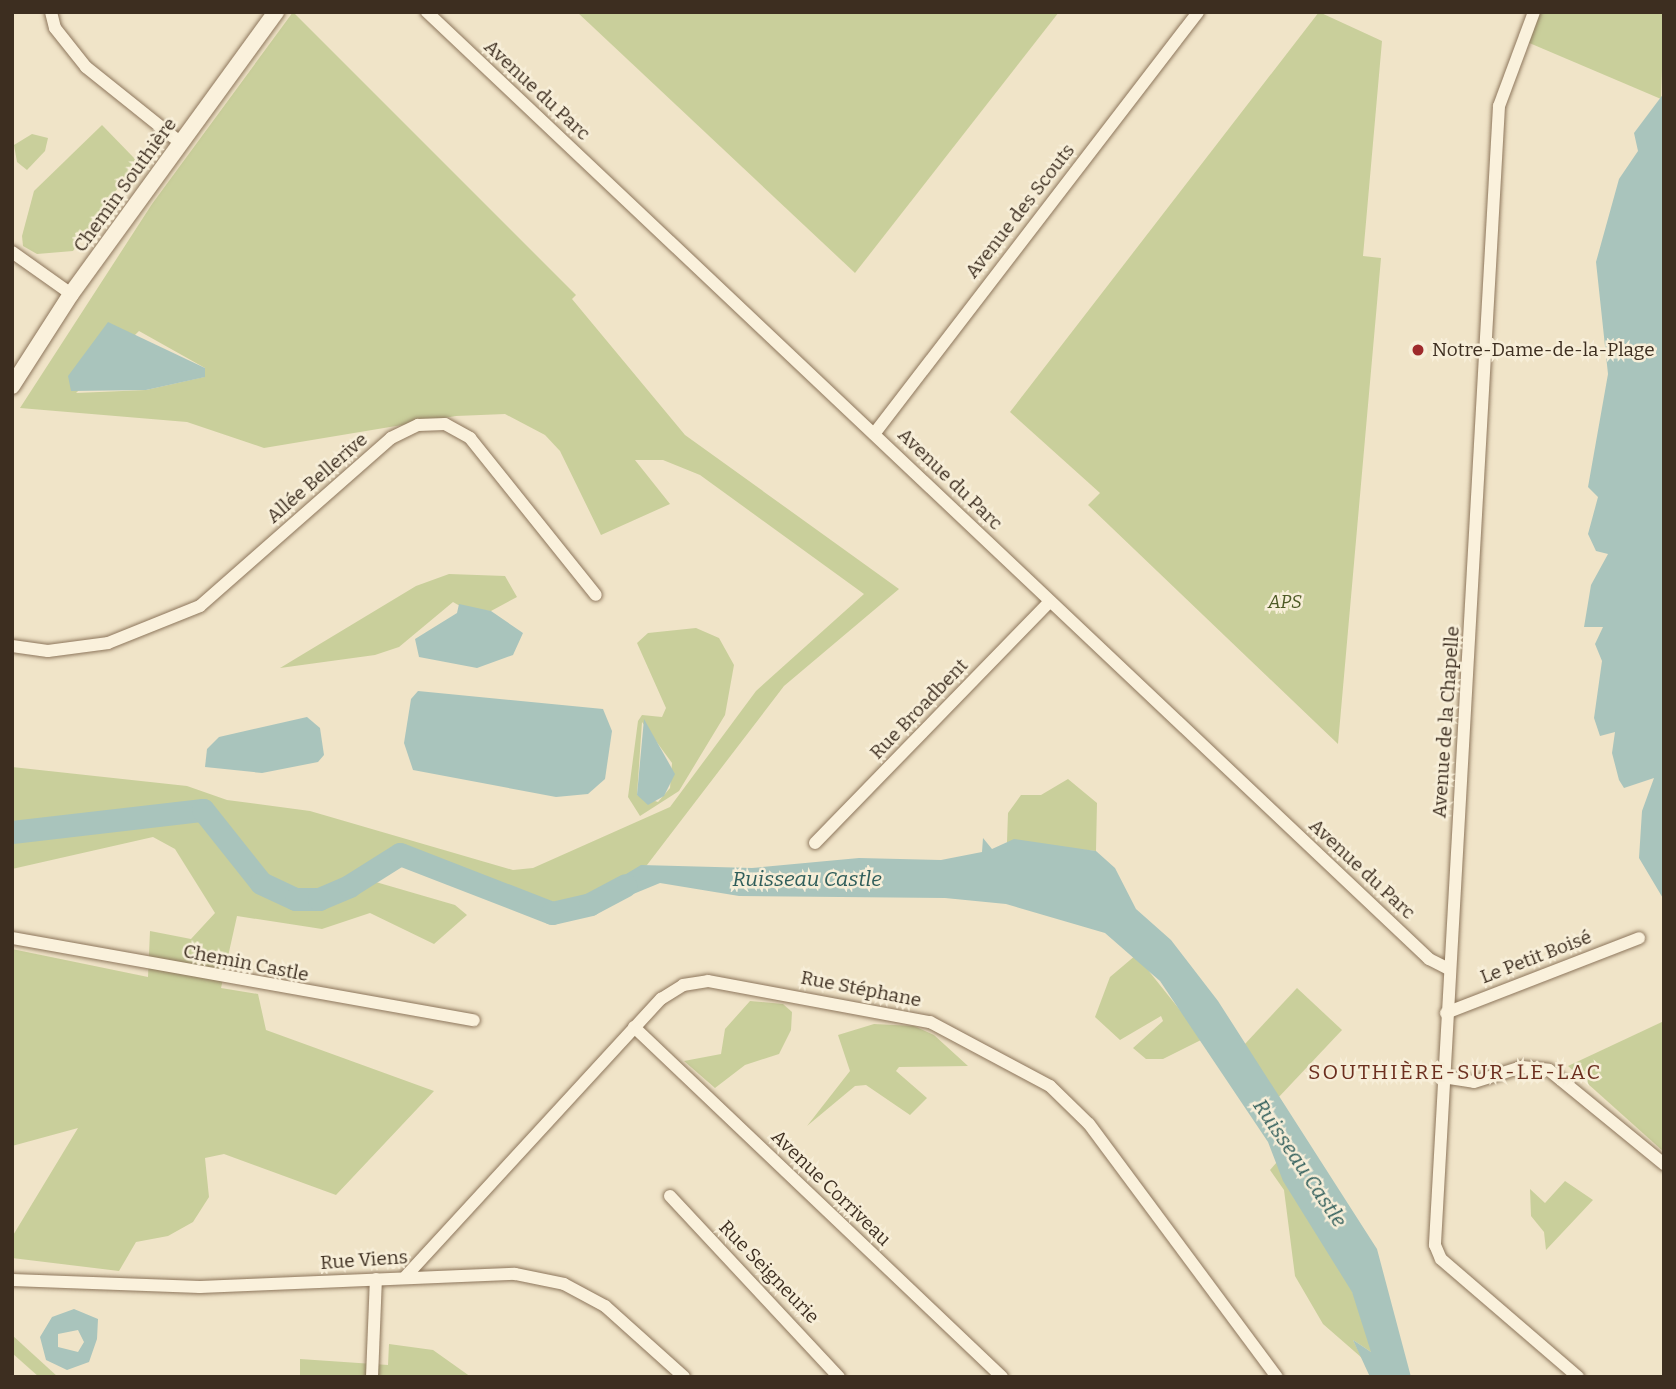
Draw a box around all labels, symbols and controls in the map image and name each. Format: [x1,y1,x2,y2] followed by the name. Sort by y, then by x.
[479,35,595,145] street label: Avenue du Parc
[69,113,181,257] street label: Chemin Southière
[960,139,1080,283] street label: Avenue des Scouts
[1432,339,1655,361] place label: Notre-Dame-de-la-Plage
[1410,342,1426,358] marker: Notre-Dame-de-la-Plage
[893,423,1007,535] street label: Avenue du Parc
[262,428,372,528] street label: Allée Bellerive
[1268,591,1302,613] park label: APS
[1428,625,1464,819] street label: Avenue de la Chapelle
[865,654,973,764] street label: Rue Broadbent
[1304,814,1420,924] street label: Avenue du Parc
[732,866,882,892] water label: Ruisseau Castle
[1477,925,1595,989] street label: Le Petit Boisé
[181,940,311,986] street label: Chemin Castle
[799,966,923,1012] street label: Rue Stéphane
[1310,1059,1600,1085] district label: SOUTHIÈRE-SUR-LE-LAC
[1248,1094,1352,1232] water label: Ruisseau Castle
[767,1125,895,1251] street label: Avenue Corriveau
[714,1216,824,1328] street label: Rue Seigneurie
[319,1246,409,1274] street label: Rue Viens

